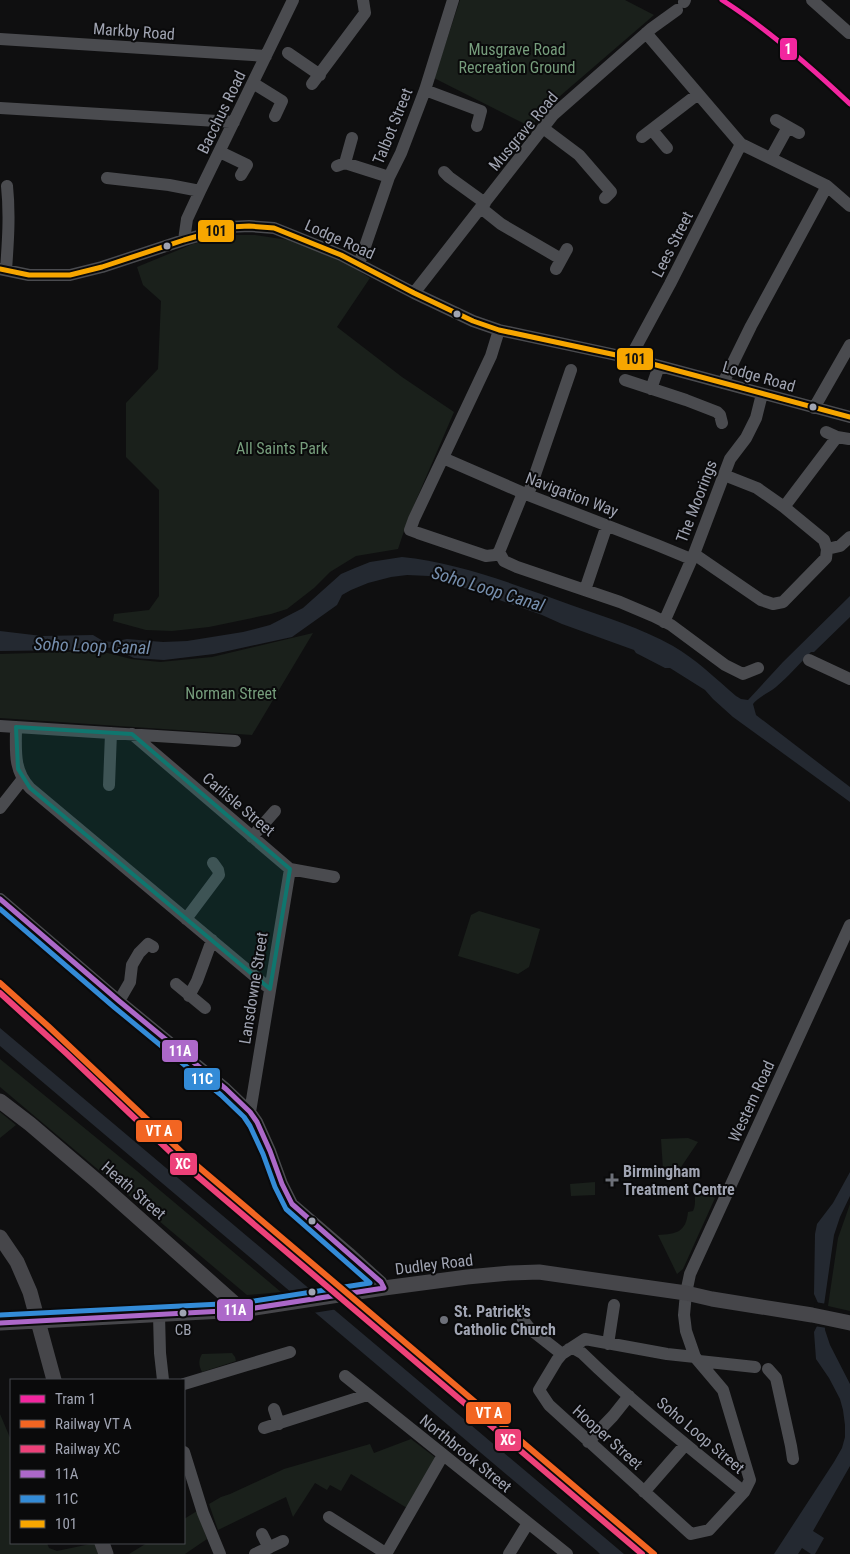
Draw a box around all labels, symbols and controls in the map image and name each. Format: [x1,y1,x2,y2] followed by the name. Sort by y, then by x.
[92,19,176,44] street label: Markby Road
[779,37,798,61] line badge: 1
[459,40,575,77] park label: Musgrave Road Recreation Ground
[784,41,792,57] text: 1
[193,68,250,157] street label: Bacchus Road
[369,85,416,167] street label: Talbot Street
[485,88,562,175] street label: Musgrave Road
[648,208,697,280] street label: Lees Street
[302,216,378,263] street label: Lodge Road
[197,219,235,243] line badge: 101
[205,223,227,239] text: 101
[162,241,172,251] unlabelled marker
[452,309,462,319] unlabelled marker
[616,347,654,371] line badge: 101
[624,351,646,367] text: 101
[720,357,797,396] street label: Lodge Road
[808,402,818,412] unlabelled marker
[236,439,329,458] park label: All Saints Park
[672,457,721,545] street label: The Moorings
[523,468,621,521] street label: Navigation Way
[429,561,548,616] water label: Soho Loop Canal
[33,633,152,658] water label: Soho Loop Canal
[185,684,277,703] park label: Norman Street
[199,769,279,840] street label: Carlisle Street
[235,930,272,1045] street label: Lansdowne Street
[161,1039,199,1063] line badge: 11A
[169,1043,192,1059] text: 11A
[724,1058,779,1145] street label: Western Road
[183,1067,221,1091] line badge: 11C
[191,1071,213,1087] text: 11C
[135,1119,183,1143] line badge: VT A
[146,1123,173,1139] text: VT A
[169,1152,198,1176] line badge: XC
[175,1156,191,1172] text: XC
[98,1157,170,1224] street label: Heath Street
[623,1162,735,1199] place label: Birmingham Treatment Centre
[605,1173,619,1187] marker: Birmingham Treatment Centre
[307,1216,317,1226] unlabelled marker
[394,1250,474,1279] street label: Dudley Road
[307,1287,317,1297] unlabelled marker
[216,1298,254,1322] line badge: 11A
[224,1302,247,1318] text: 11A
[454,1302,556,1339] place label: St. Patrick's Catholic Church
[178,1308,188,1318] marker: CB
[438,1314,450,1326] marker: St. Patrick's Catholic Church
[175,1321,191,1339] place label: CB
[10,1379,185,1544] legend
[55,1390,96,1408] text: Tram 1
[653,1393,749,1478] street label: Soho Loop Street
[465,1401,512,1425] line badge: VT A
[569,1401,647,1474] street label: Hooper Street
[476,1405,503,1421] text: VT A
[416,1411,516,1496] street label: Northbrook Street
[55,1415,132,1433] text: Railway VT A
[494,1428,522,1452] line badge: XC
[500,1432,516,1448] text: XC
[55,1440,120,1458] text: Railway XC
[55,1465,79,1483] text: 11A
[55,1490,78,1508] text: 11C
[55,1515,77,1533] text: 101

